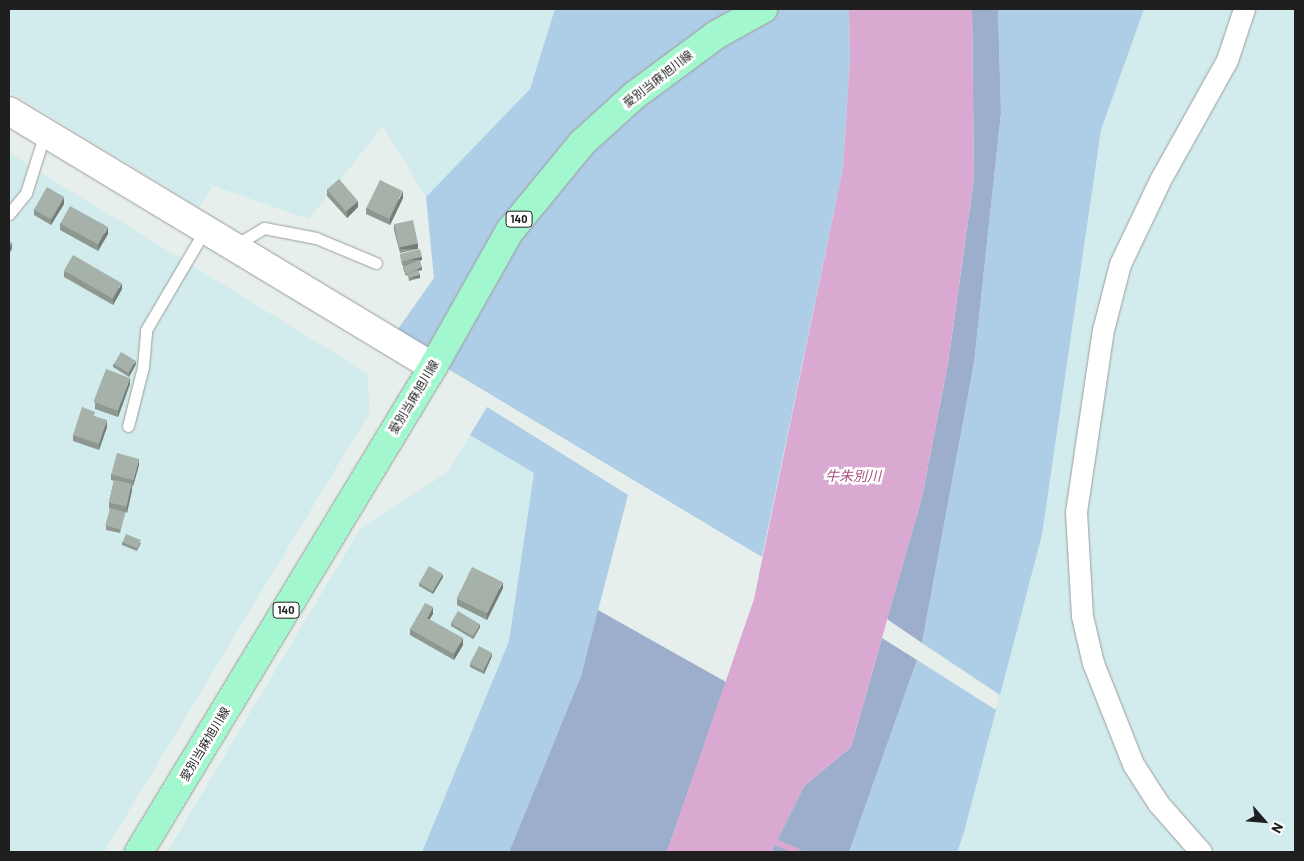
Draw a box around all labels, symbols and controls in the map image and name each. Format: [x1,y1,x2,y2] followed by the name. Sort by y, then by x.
[620,47,696,111] street label: 愛別当麻旭川線
[505,210,533,228] road number: 140
[386,357,442,437] street label: 愛別当麻旭川線
[825,468,881,484] water label: 牛朱別川
[272,602,300,618] road number: 140
[177,704,233,784] street label: 愛別当麻旭川線
[1239,796,1289,846] north arrow
[1268,820,1287,836] text: N

